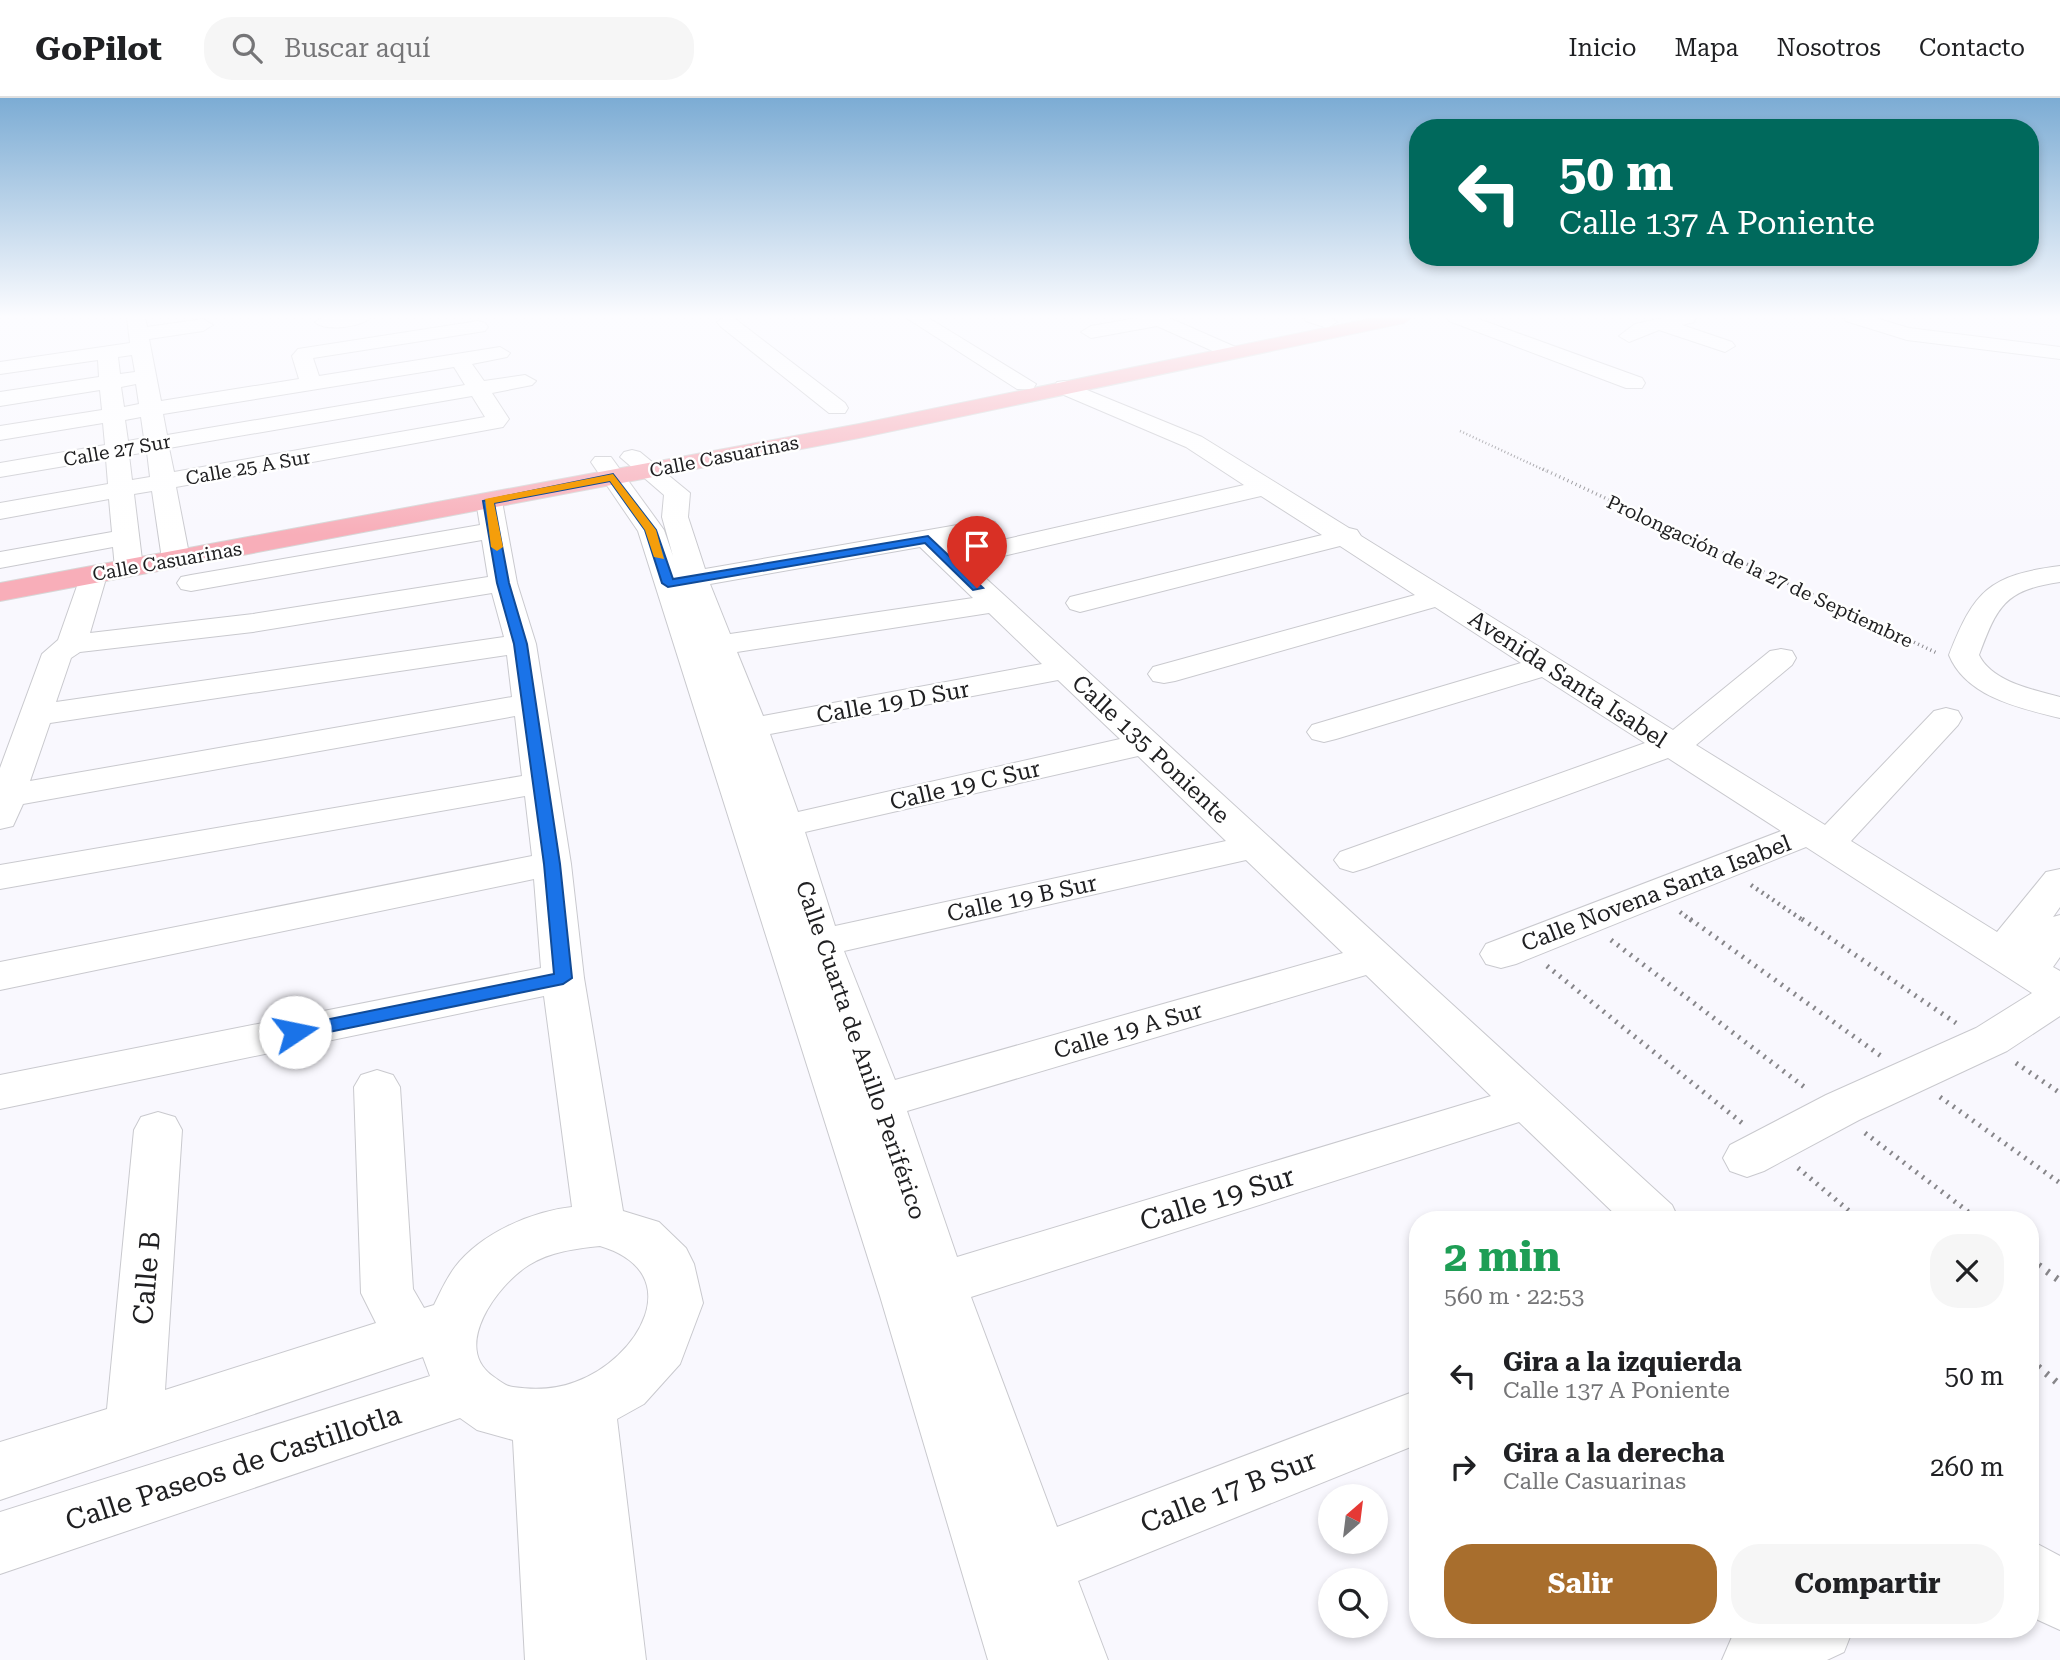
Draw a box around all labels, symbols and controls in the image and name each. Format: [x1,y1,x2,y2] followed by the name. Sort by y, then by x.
[204,17,694,80] search box
[35,29,162,68] text: GoPilot
[228,29,266,67] icon: search
[284,33,430,63] text: Buscar aquí
[1568,34,1636,62] text: Inicio
[1674,34,1739,62] text: Mapa
[1777,34,1881,62] text: Nosotros
[1919,34,2025,62] text: Contacto
[1559,145,1674,202] text: 50 m
[1444,147,1535,238] icon: left
[1559,204,1875,242] text: Calle 137 A Poniente
[62,430,173,471] street label: Calle 27 Sur
[648,431,801,482] street label: Calle Casuarinas
[184,445,313,490] street label: Calle 25 A Sur
[1603,490,1917,653] street label: Prolongación de la 27 de Septiembre
[947,516,1007,588] pin
[958,527,996,565] icon: arrive
[91,537,244,586] street label: Calle Casuarinas
[1464,605,1672,754] street label: Avenida Santa Isabel
[1066,670,1235,829] street label: Calle 135 Poniente
[814,676,972,729] street label: Calle 19 D Sur
[887,755,1043,816] street label: Calle 19 C Sur
[1517,829,1795,957] street label: Calle Novena Santa Isabel
[945,869,1100,928] street label: Calle 19 B Sur
[790,877,931,1223] street label: Calle Cuarta de Anillo Periférico
[258,995,332,1069] position arrow
[1051,996,1206,1065] street label: Calle 19 A Sur
[1136,1159,1298,1238] street label: Calle 19 Sur
[126,1230,167,1326] street label: Calle B
[1444,1232,1561,1281] text: 2 min
[1930,1234,2004,1308] button: close
[1444,1283,1584,1310] text: 560 m · 22:53
[1503,1347,1742,1377] text: Gira a la izquierda
[1444,1357,1482,1395] icon: left
[1945,1361,2004,1391] text: 50 m
[1503,1377,1730,1404] text: Calle 137 A Poniente
[61,1398,405,1537] street label: Calle Paseos de Castillotla
[1503,1438,1724,1468] text: Gira a la derecha
[1136,1443,1321,1540] street label: Calle 17 B Sur
[1444,1448,1482,1486] icon: right
[1930,1452,2004,1482] text: 260 m
[1503,1468,1686,1495] text: Calle Casuarinas
[1318,1484,1388,1554] north arrow
[1318,1484,1388,1638] map controls
[1444,1544,1717,1624] button: Salir
[1731,1544,2004,1624] button: Compartir
[1318,1568,1388,1638] button: search

